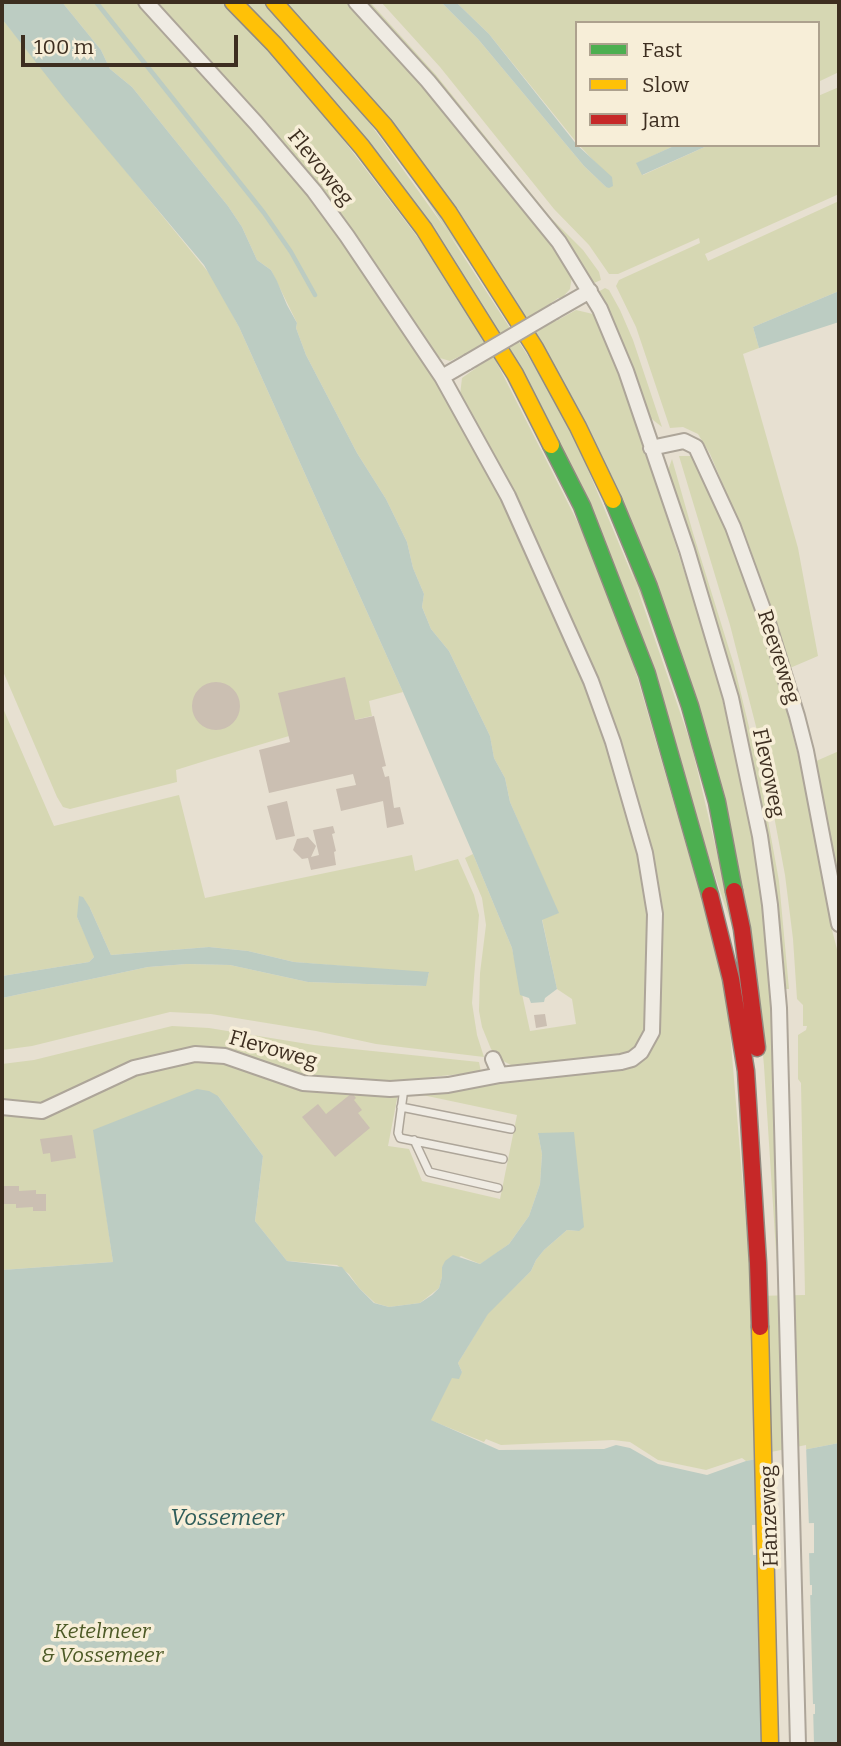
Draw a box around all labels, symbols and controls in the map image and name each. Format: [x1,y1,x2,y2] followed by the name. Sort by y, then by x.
[24,21,242,65] scale bar
[575,21,820,147] legend
[34,34,94,60] text: 100 m
[642,37,682,63] text: Fast
[642,72,689,98] text: Slow
[642,107,680,133] text: Jam
[282,125,358,211] street label: Flevoweg
[751,607,805,707] street label: Reeveweg
[746,726,790,820] street label: Flevoweg
[226,1025,320,1075] street label: Flevoweg
[756,1465,784,1567] street label: Hanzeweg
[170,1505,284,1533] water label: Vossemeer
[41,1619,163,1669] park label: Ketelmeer & Vossemeer

